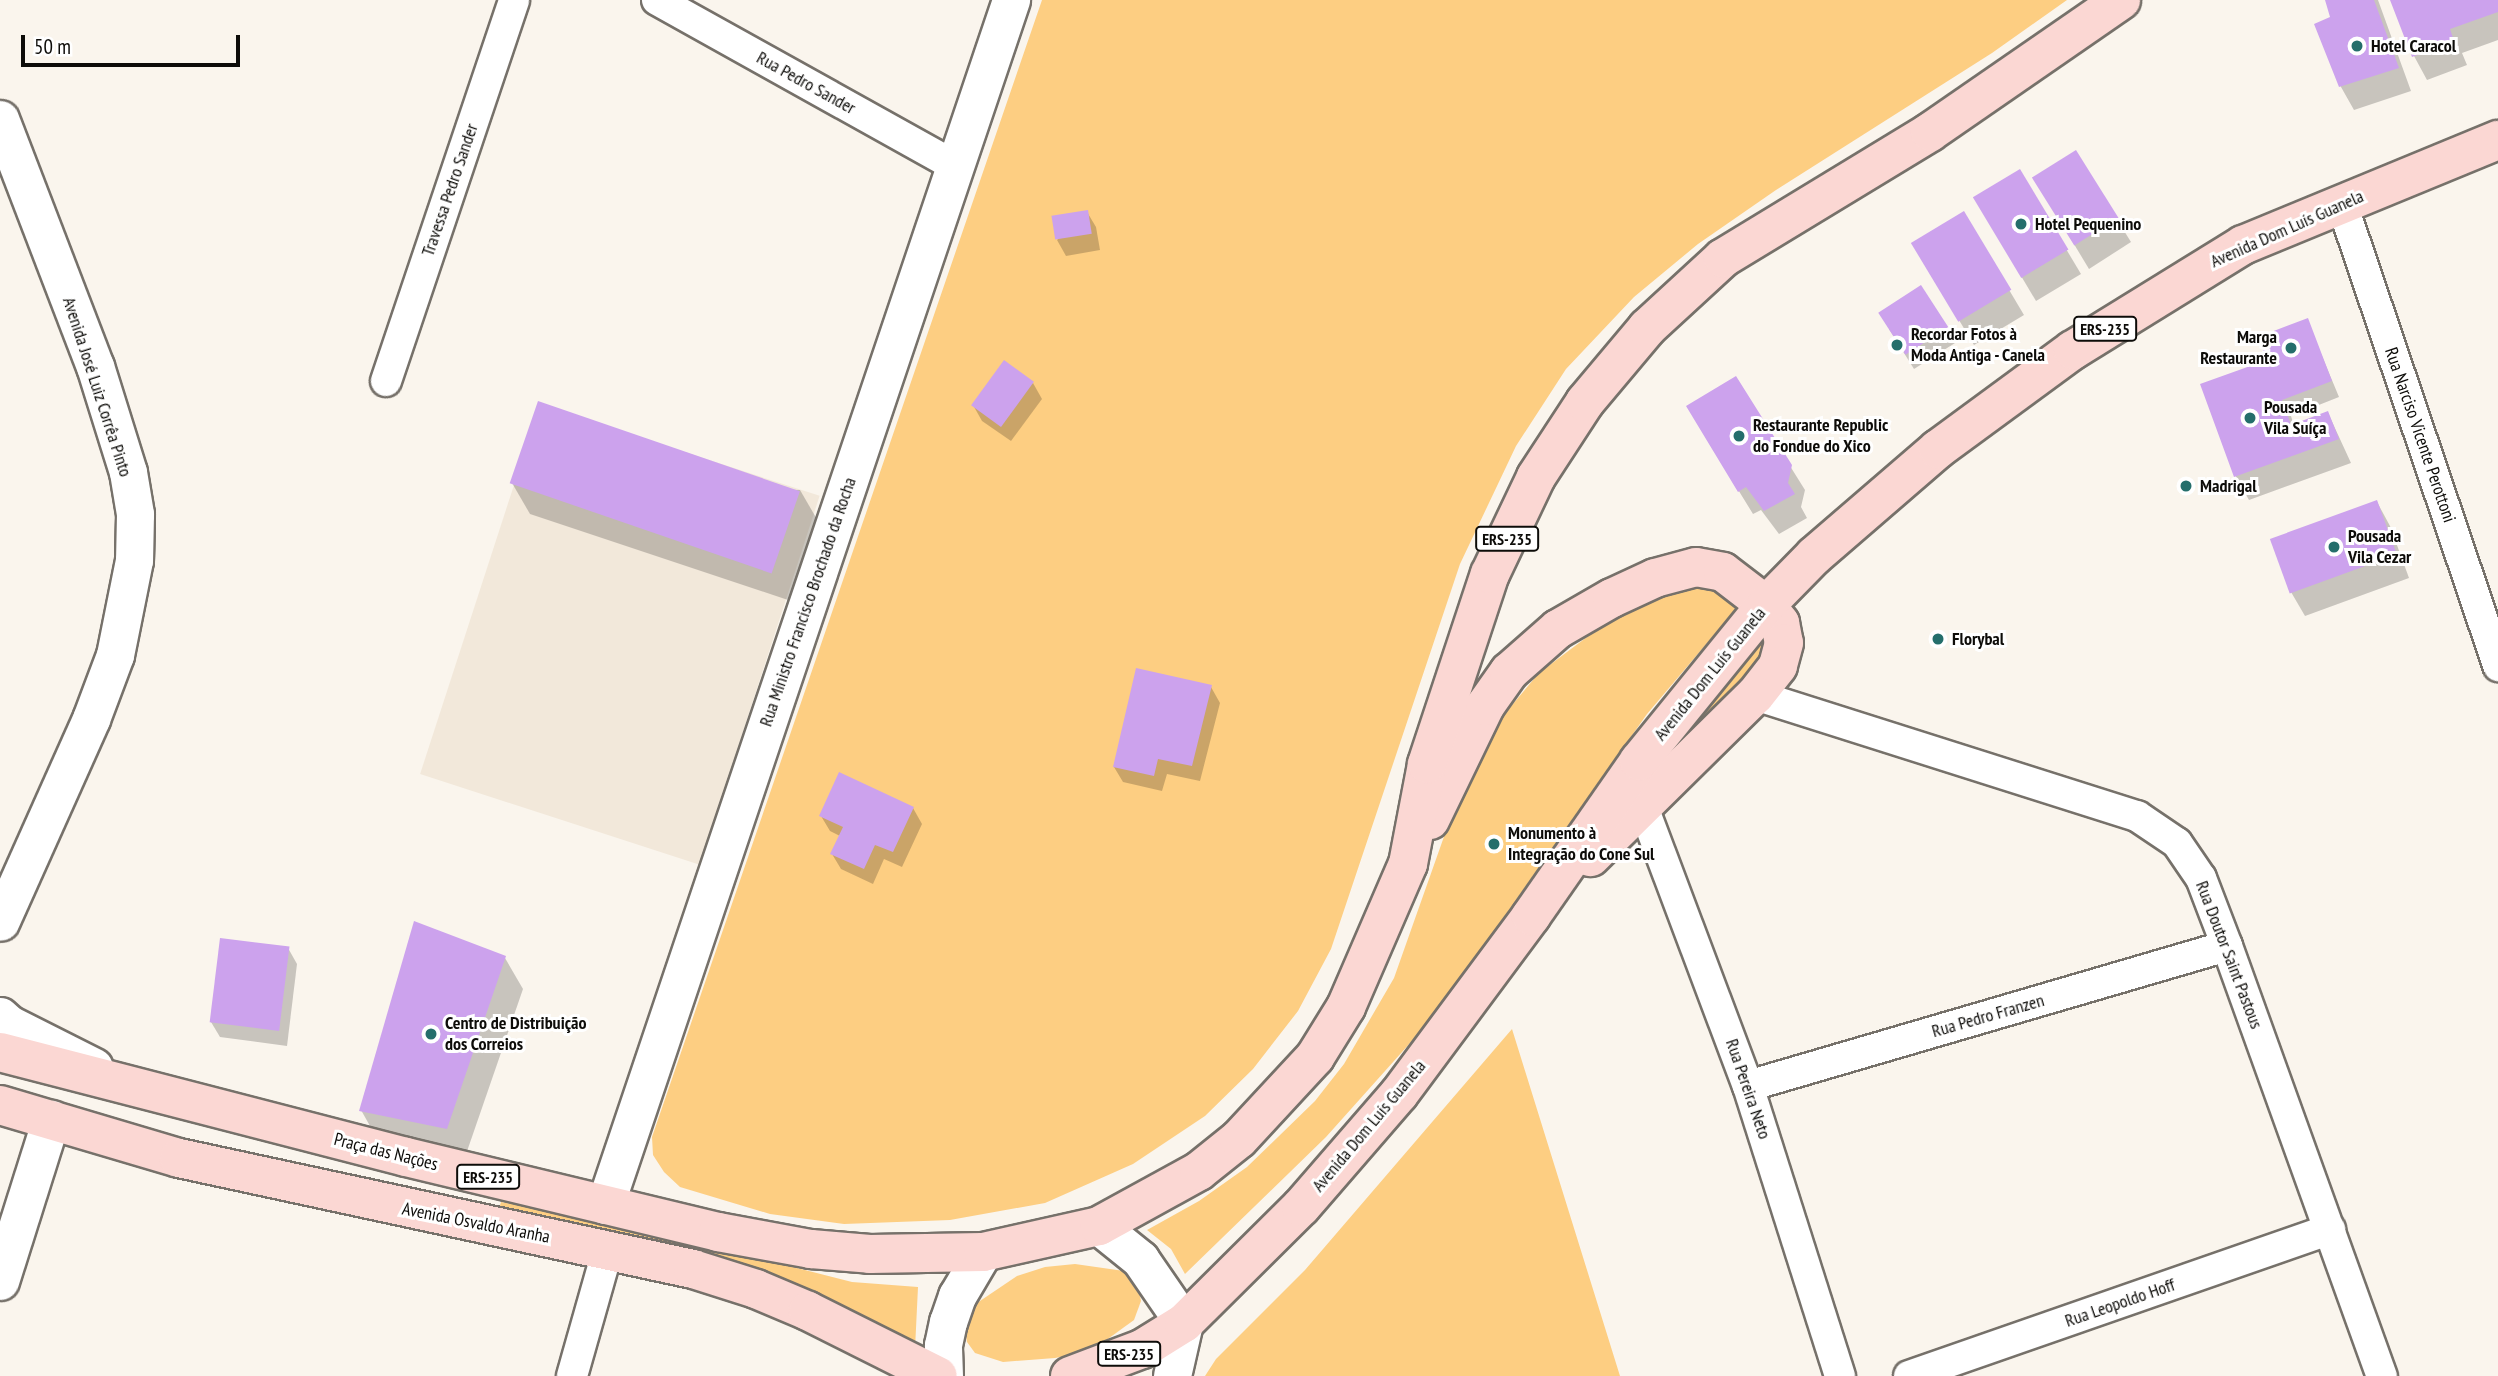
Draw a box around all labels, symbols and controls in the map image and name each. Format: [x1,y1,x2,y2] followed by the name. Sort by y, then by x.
[24,21,243,65] scale bar
[34,33,71,60] text: 50 m
[2371,35,2456,57] place label: Hotel Caracol
[2349,38,2365,54] marker: Hotel Caracol
[753,47,859,119] street label: Rua Pedro Sander
[417,121,483,259] street label: Travessa Pedro Sander
[2207,186,2367,272] street label: Avenida Dom Luís Guanela
[2035,213,2141,235] place label: Hotel Pequenino
[2013,216,2029,232] marker: Hotel Pequenino
[58,294,136,480] street label: Avenida José Luiz Corrêa Pinto
[2072,316,2138,342] road number: ERS-235
[1911,324,2048,366] place label: Recordar Fotos à Moda Antiga - Canela
[2200,327,2277,370] place label: Marga Restaurante
[1889,337,1905,353] marker: Recordar Fotos à Moda Antiga - Canela
[2283,340,2299,356] marker: Marga Restaurante
[2380,344,2460,526] street label: Rua Narciso Vicente Perottoni
[2264,397,2326,440] place label: Pousada Vila Suíça
[2242,410,2258,426] marker: Pousada Vila Suíça
[1753,415,1888,458] place label: Restaurante Republic do Fondue do Xico
[1731,428,1747,444] marker: Restaurante Republic do Fondue do Xico
[755,475,861,729] street label: Rua Ministro Francisco Brochado da Rocha
[2200,475,2257,497] place label: Madrigal
[2178,478,2194,494] marker: Madrigal
[1474,526,1540,552] road number: ERS-235
[2348,526,2412,568] place label: Pousada Vila Cezar
[2326,539,2342,555] marker: Pousada Vila Cezar
[1650,603,1770,745] street label: Avenida Dom Luís Guanela
[1952,628,2004,650] place label: Florybal
[1930,631,1946,647] marker: Florybal
[1508,823,1655,866] place label: Monumento à Integração do Cone Sul
[1486,836,1502,852] marker: Monumento à Integração do Cone Sul
[2191,878,2267,1032] street label: Rua Doutor Saint Pastous
[1929,990,2047,1042] street label: Rua Pedro Franzen
[445,1013,586,1056] place label: Centro de Distribuição dos Correios
[423,1026,439,1042] marker: Centro de Distribuição dos Correios
[1721,1036,1775,1142] street label: Rua Pereira Neto
[1308,1056,1430,1196] street label: Avenida Dom Luís Guanela
[332,1129,440,1175] street label: Praça das Nações
[455,1164,521,1190] road number: ERS-235
[400,1198,552,1248] street label: Avenida Osvaldo Aranha
[2062,1274,2178,1332] street label: Rua Leopoldo Hoff
[1096,1342,1162,1366] road number: ERS-235

